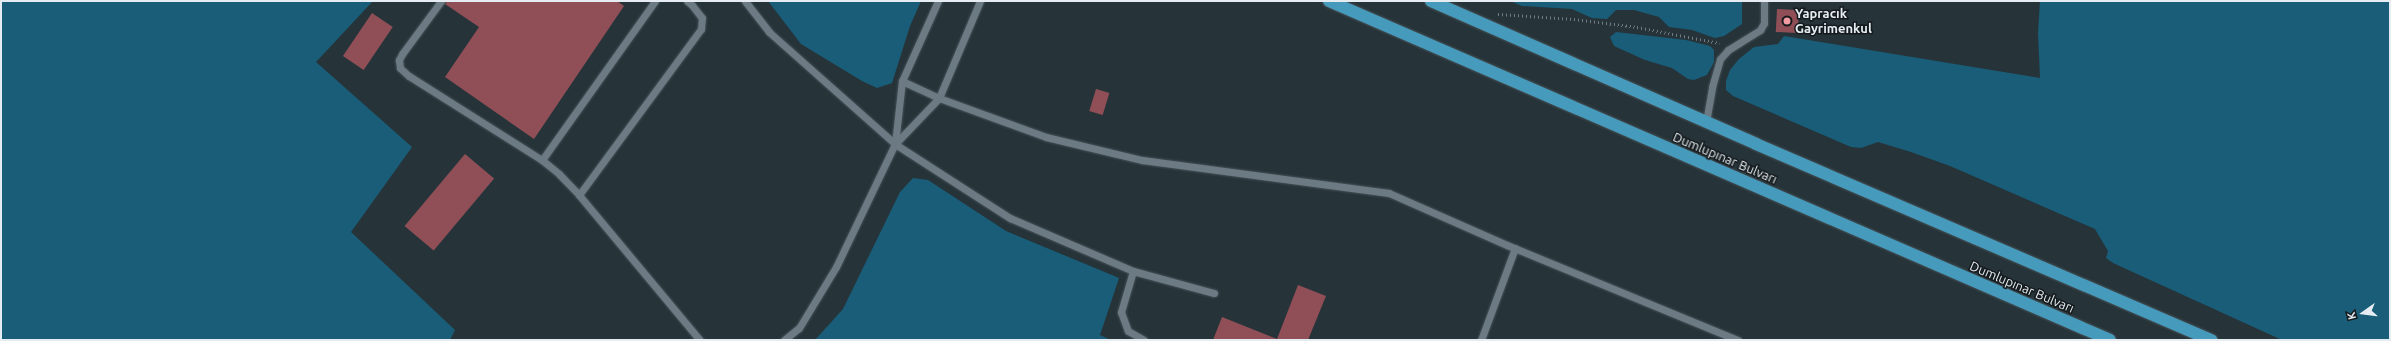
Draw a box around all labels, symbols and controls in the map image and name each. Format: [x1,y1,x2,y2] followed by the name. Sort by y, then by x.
[1795,6,1872,37] place label: Yapracık Gayrimenkul
[1782,16,1792,26] marker: Yapracık Gayrimenkul
[1671,129,1779,187] street label: Dumlupınar Bulvarı
[1968,258,2076,316] street label: Dumlupınar Bulvarı
[2343,293,2383,333] north arrow
[2345,311,2358,321] text: K

